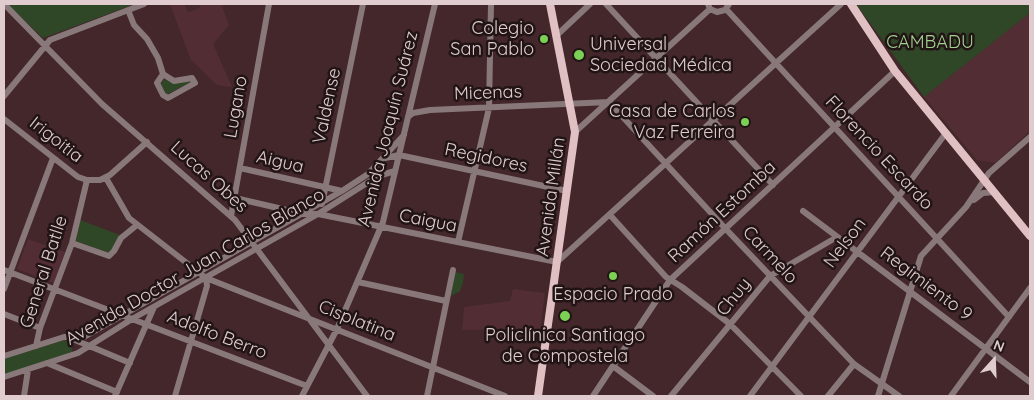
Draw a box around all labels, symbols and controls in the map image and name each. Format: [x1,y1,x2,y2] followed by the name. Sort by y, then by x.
[450,18,534,60] place label: Colegio San Pablo
[353,29,423,229] street label: Avenida Joaquín Suárez
[886,32,974,54] park label: CAMBADU
[538,33,550,45] marker: Colegio San Pablo
[590,34,732,76] place label: Universal Sociedad Médica
[572,48,586,62] marker: Universal Sociedad Médica
[308,66,346,146] street label: Valdense
[220,74,252,140] street label: Lugano
[454,81,522,105] street label: Micenas
[821,91,937,215] street label: Florencio Escardo
[609,101,735,144] place label: Casa de Carlos Vaz Ferreira
[25,112,87,168] street label: Irigoitia
[739,116,751,128] marker: Casa de Carlos Vaz Ferreira
[532,136,570,258] street label: Avenida Millán
[166,137,252,217] street label: Lucas Obes
[443,139,529,177] street label: Regidores
[254,146,306,178] street label: Aigua
[664,157,780,267] street label: Ramón Estomba
[62,184,328,350] street label: Avenida Doctor Juan Carlos Blanco
[397,205,459,237] street label: Caigua
[16,213,72,331] street label: General Batlle
[819,214,871,272] street label: Nelson
[738,222,802,288] street label: Carmelo
[876,242,976,326] street label: Regimiento 9
[607,270,619,282] marker: Espacio Prado
[712,274,756,320] street label: Chuy
[553,284,673,306] place label: Espacio Prado
[315,296,399,346] street label: Cisplatina
[164,306,270,364] street label: Adolfo Berro
[558,309,572,323] marker: Policlínica Santiago de Compostela
[485,325,645,368] place label: Policlínica Santiago de Compostela
[969,335,1019,385] north arrow
[991,336,1007,356] text: N

